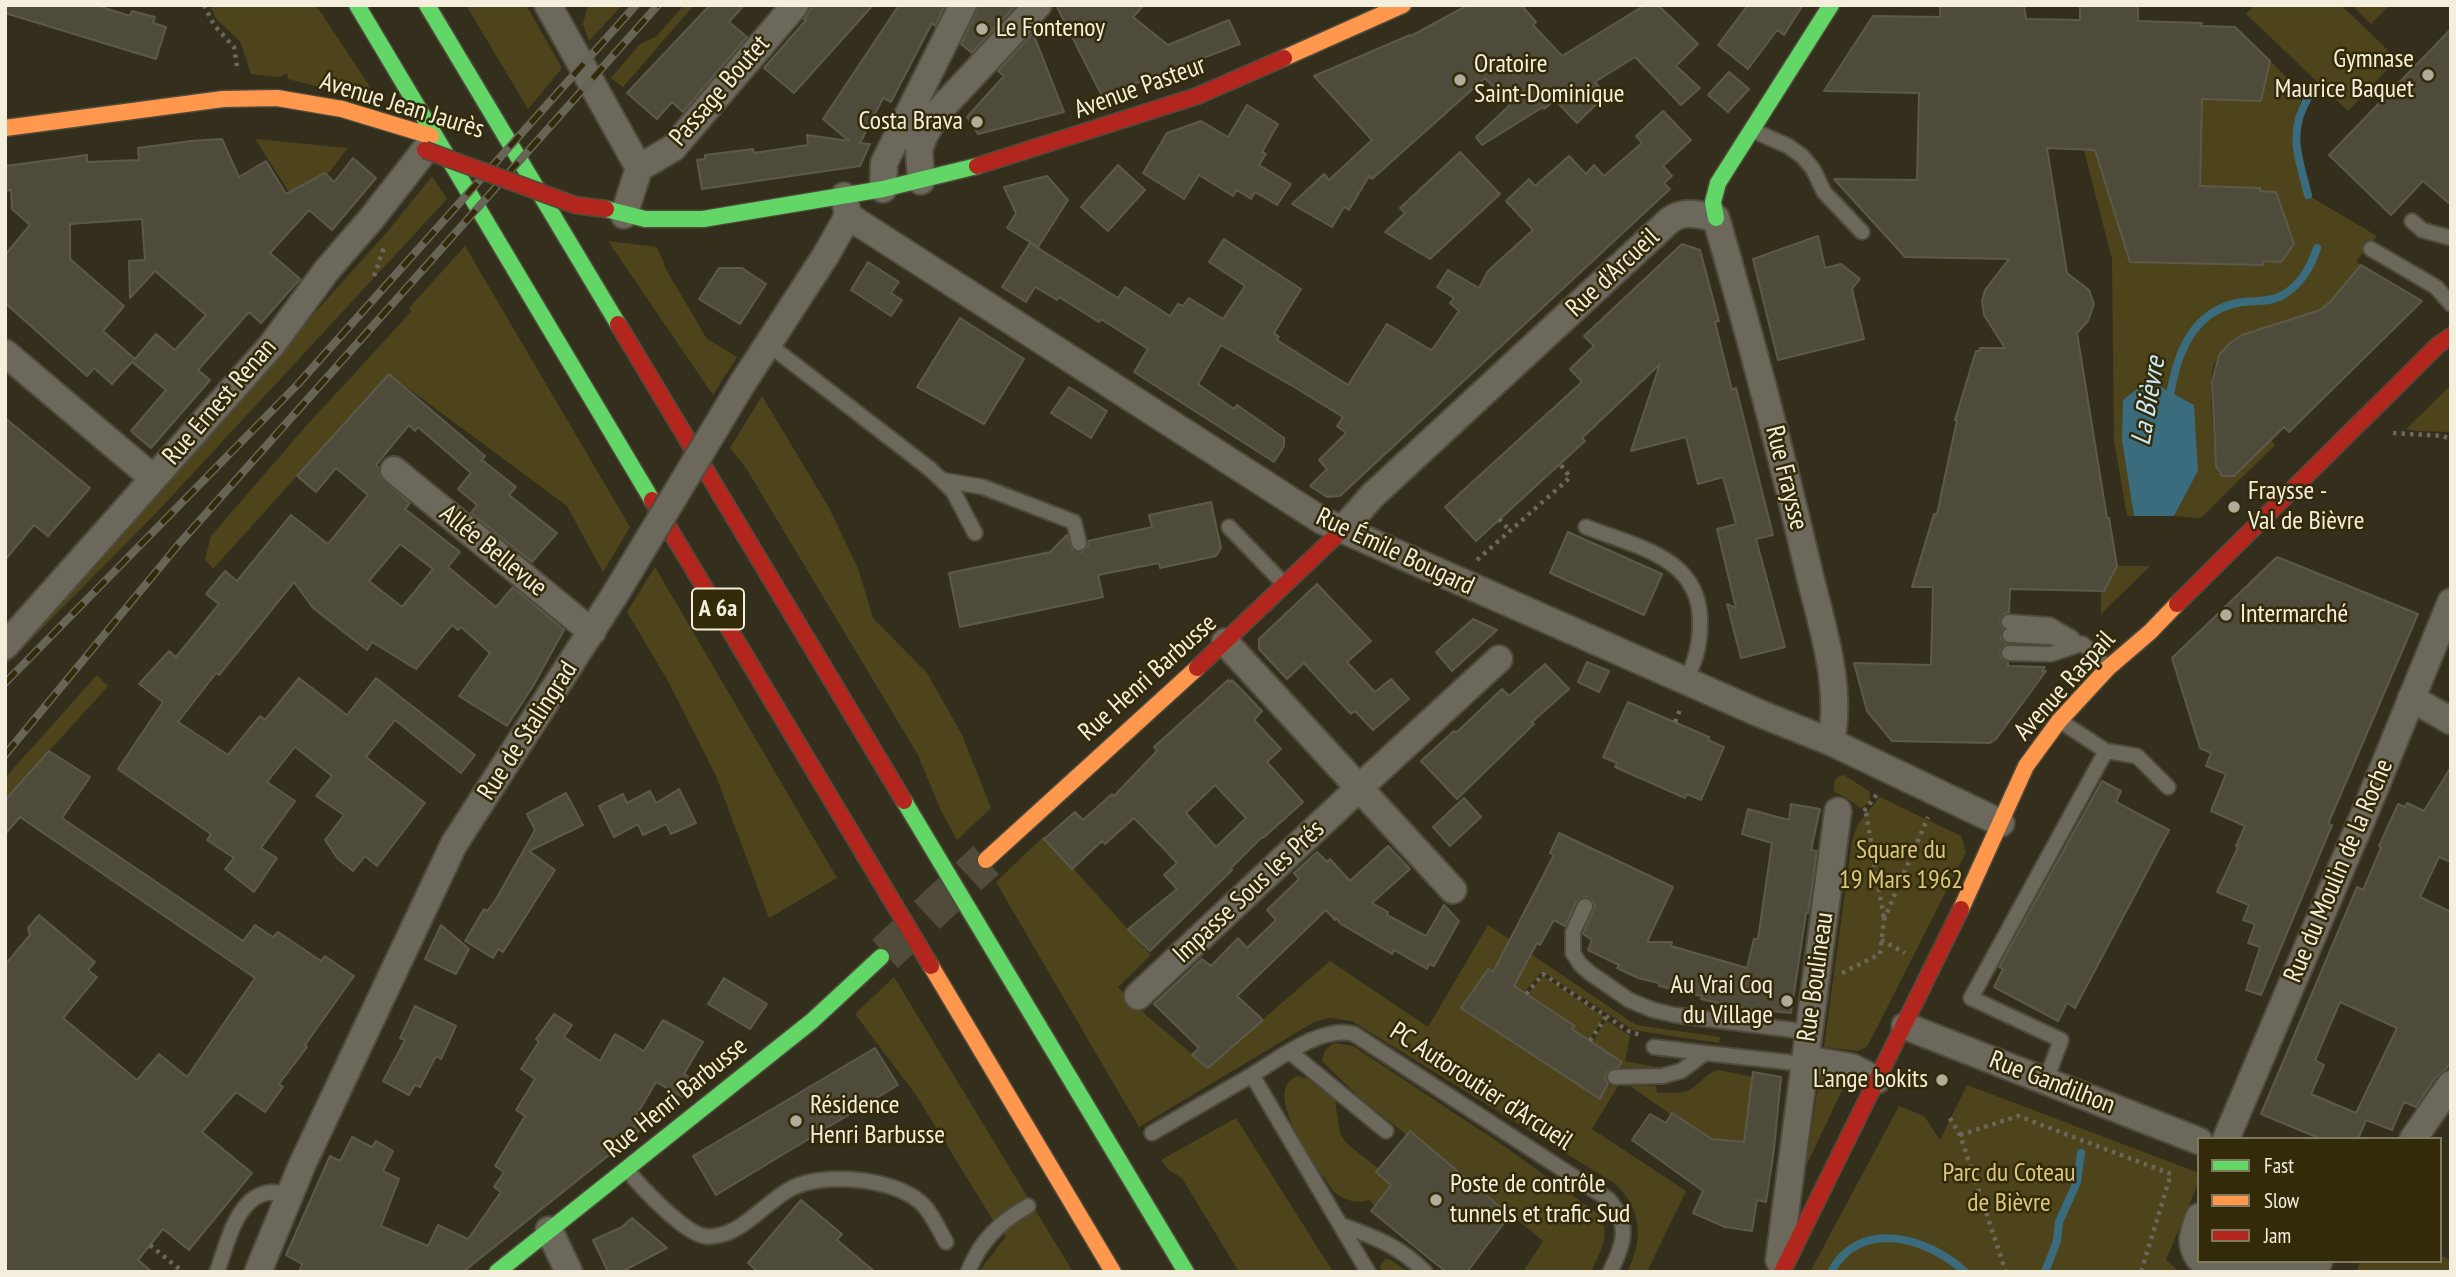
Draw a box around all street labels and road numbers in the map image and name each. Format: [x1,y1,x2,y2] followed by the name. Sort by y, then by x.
[663,29,777,153] street label: Passage Boutet
[1070,50,1210,126] street label: Avenue Pasteur
[316,66,488,146] street label: Avenue Jean Jaurès
[1560,222,1666,324] street label: Rue d'Arcueil
[157,332,283,472] street label: Rue Ernest Renan
[1758,423,1814,533] street label: Rue Fraysse
[433,498,553,604] street label: Allée Bellevue
[1311,502,1479,602] street label: Rue Émile Bougard
[692,588,744,630] road number: A 6a
[1073,608,1223,748] street label: Rue Henri Barbusse
[2008,625,2122,747] street label: Avenue Raspail
[472,656,584,806] street label: Rue de Stalingrad
[2278,755,2400,987] street label: Rue du Moulin de la Roche
[1167,814,1331,970] street label: Impasse Sous les Prés
[1791,910,1841,1044] street label: Rue Boulineau
[1384,1016,1578,1158] street label: PC Autoroutier d’Arcueil
[598,1031,754,1165] street label: Rue Henri Barbusse
[1985,1045,2119,1121] street label: Rue Gandilhon

